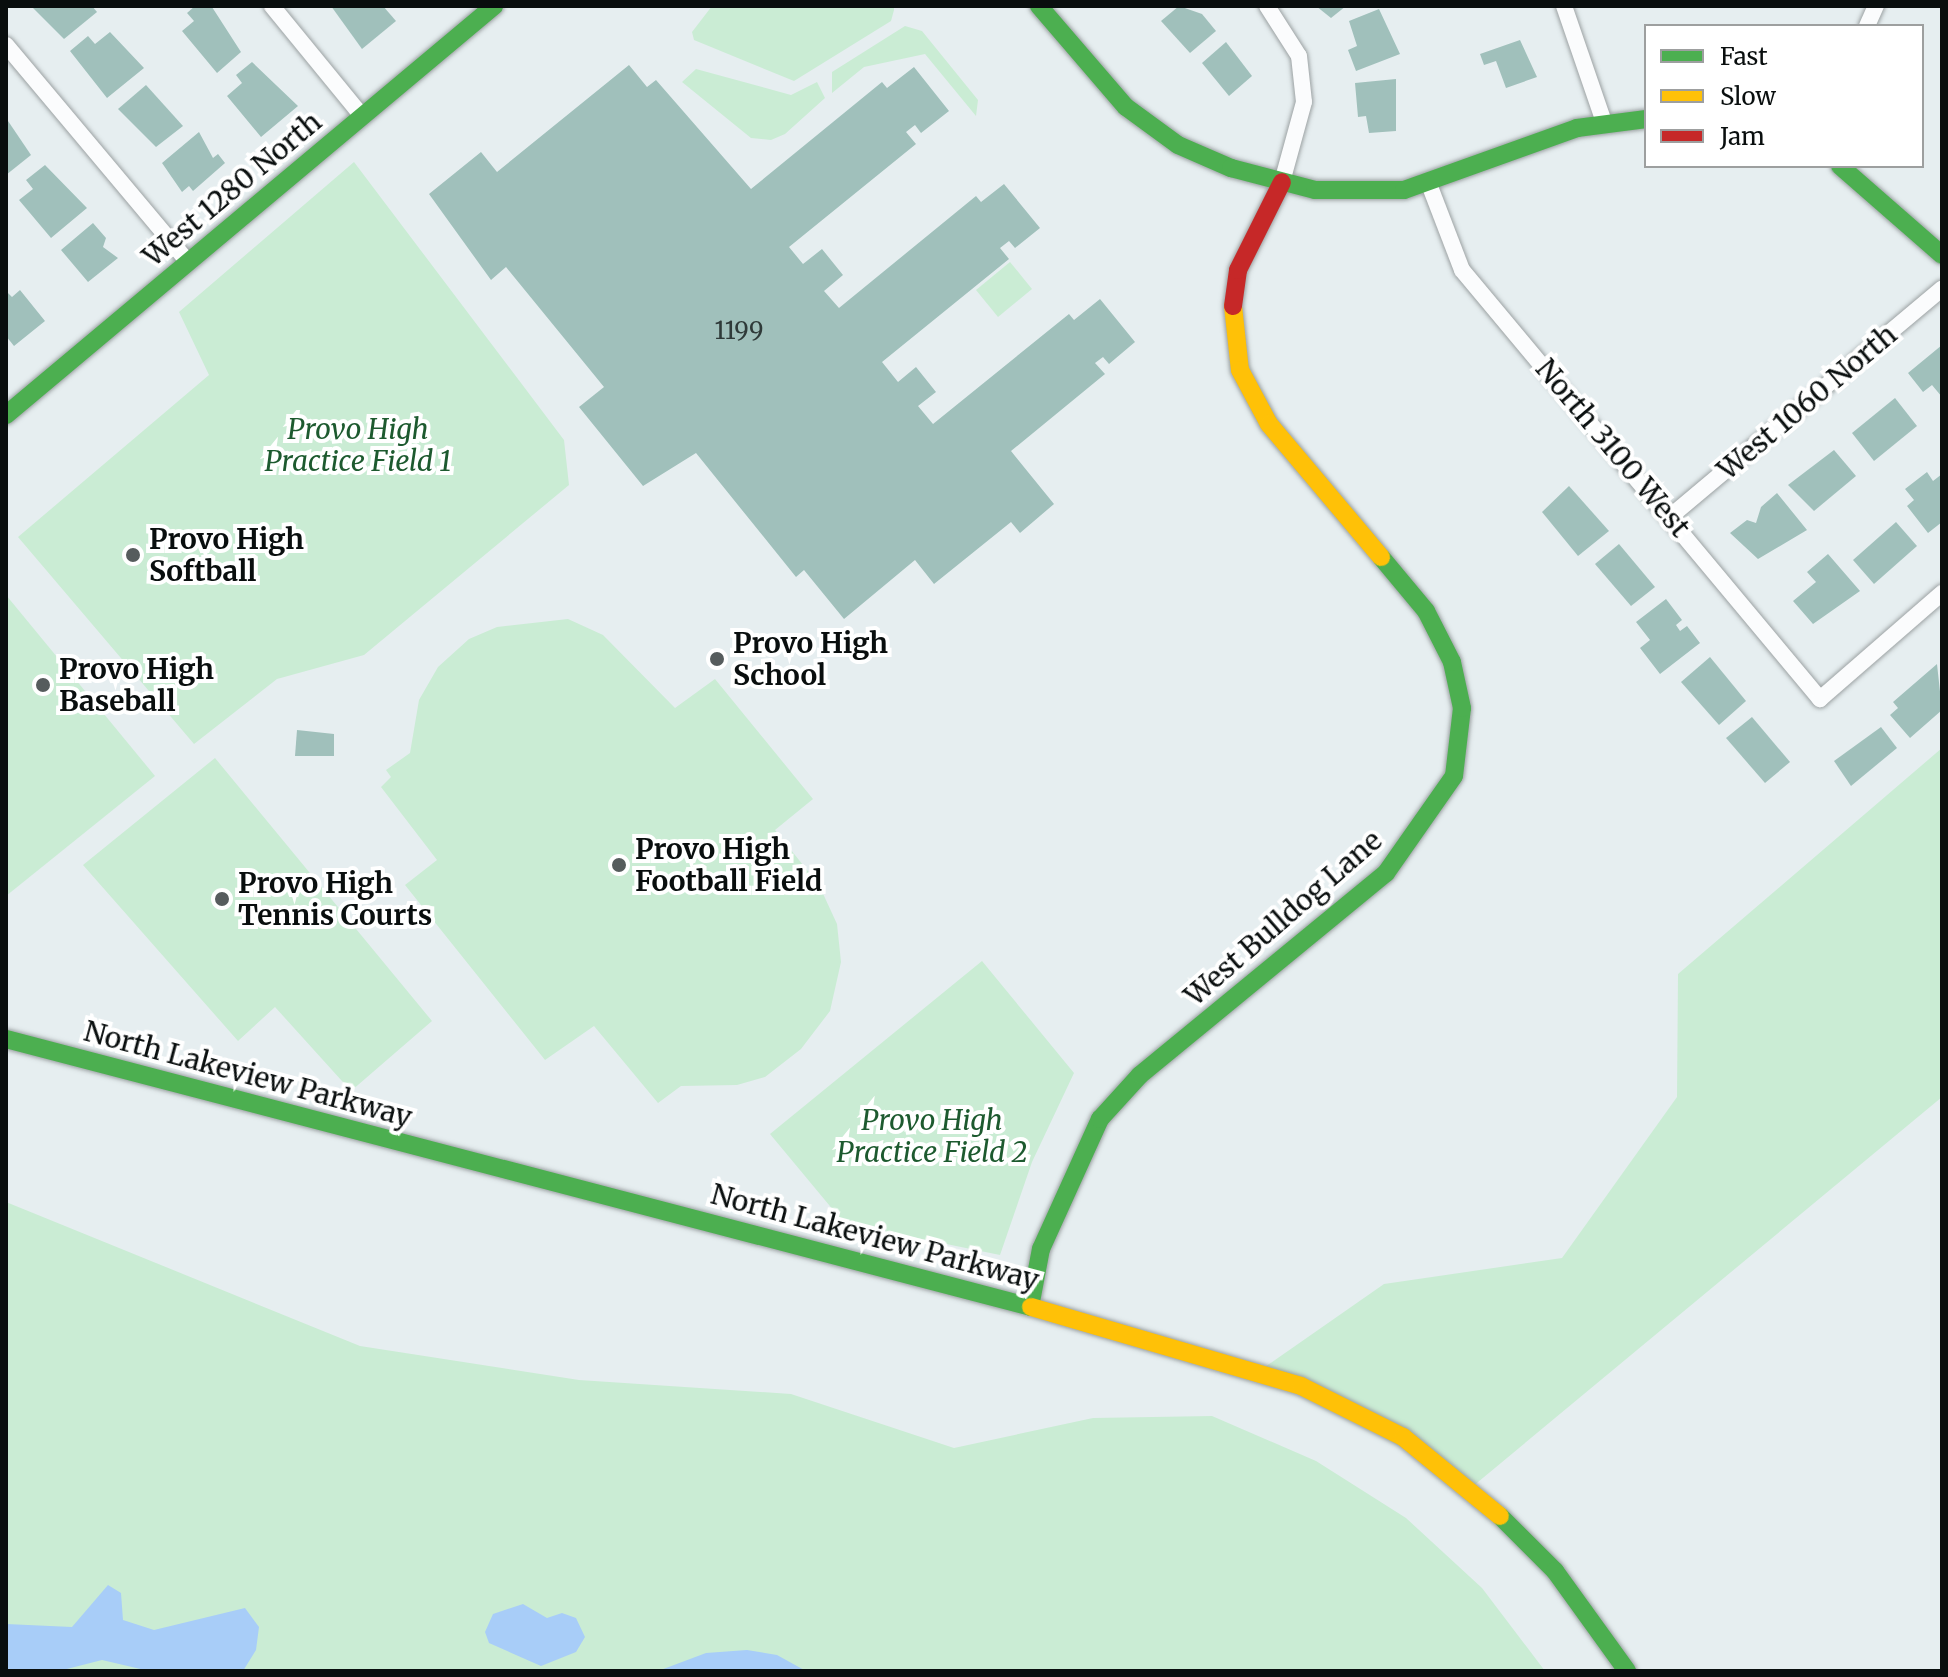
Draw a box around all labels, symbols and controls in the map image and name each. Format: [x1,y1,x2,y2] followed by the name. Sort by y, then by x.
[1644,24,1924,168] legend
[1720,41,1768,72] text: Fast
[1720,81,1776,112] text: Slow
[136,105,328,273] street label: West 1280 North
[1720,121,1765,152] text: Jam
[715,317,763,345] house number: 1199
[1711,317,1903,487] street label: West 1060 North
[1529,352,1697,544] street label: North 3100 West
[264,412,452,478] park label: Provo High Practice Field 1
[149,522,304,588] place label: Provo High Softball
[124,546,142,564] marker: Provo High Softball
[733,626,888,692] place label: Provo High School
[708,650,726,668] marker: Provo High School
[59,652,214,718] place label: Provo High Baseball
[34,676,52,694] marker: Provo High Baseball
[1178,823,1388,1013] street label: West Bulldog Lane
[635,832,822,898] place label: Provo High Football Field
[610,856,628,874] marker: Provo High Football Field
[238,866,432,932] place label: Provo High Tennis Courts
[213,890,231,908] marker: Provo High Tennis Courts
[80,1014,416,1134] street label: North Lakeview Parkway
[837,1103,1027,1169] park label: Provo High Practice Field 2
[707,1177,1043,1297] street label: North Lakeview Parkway

